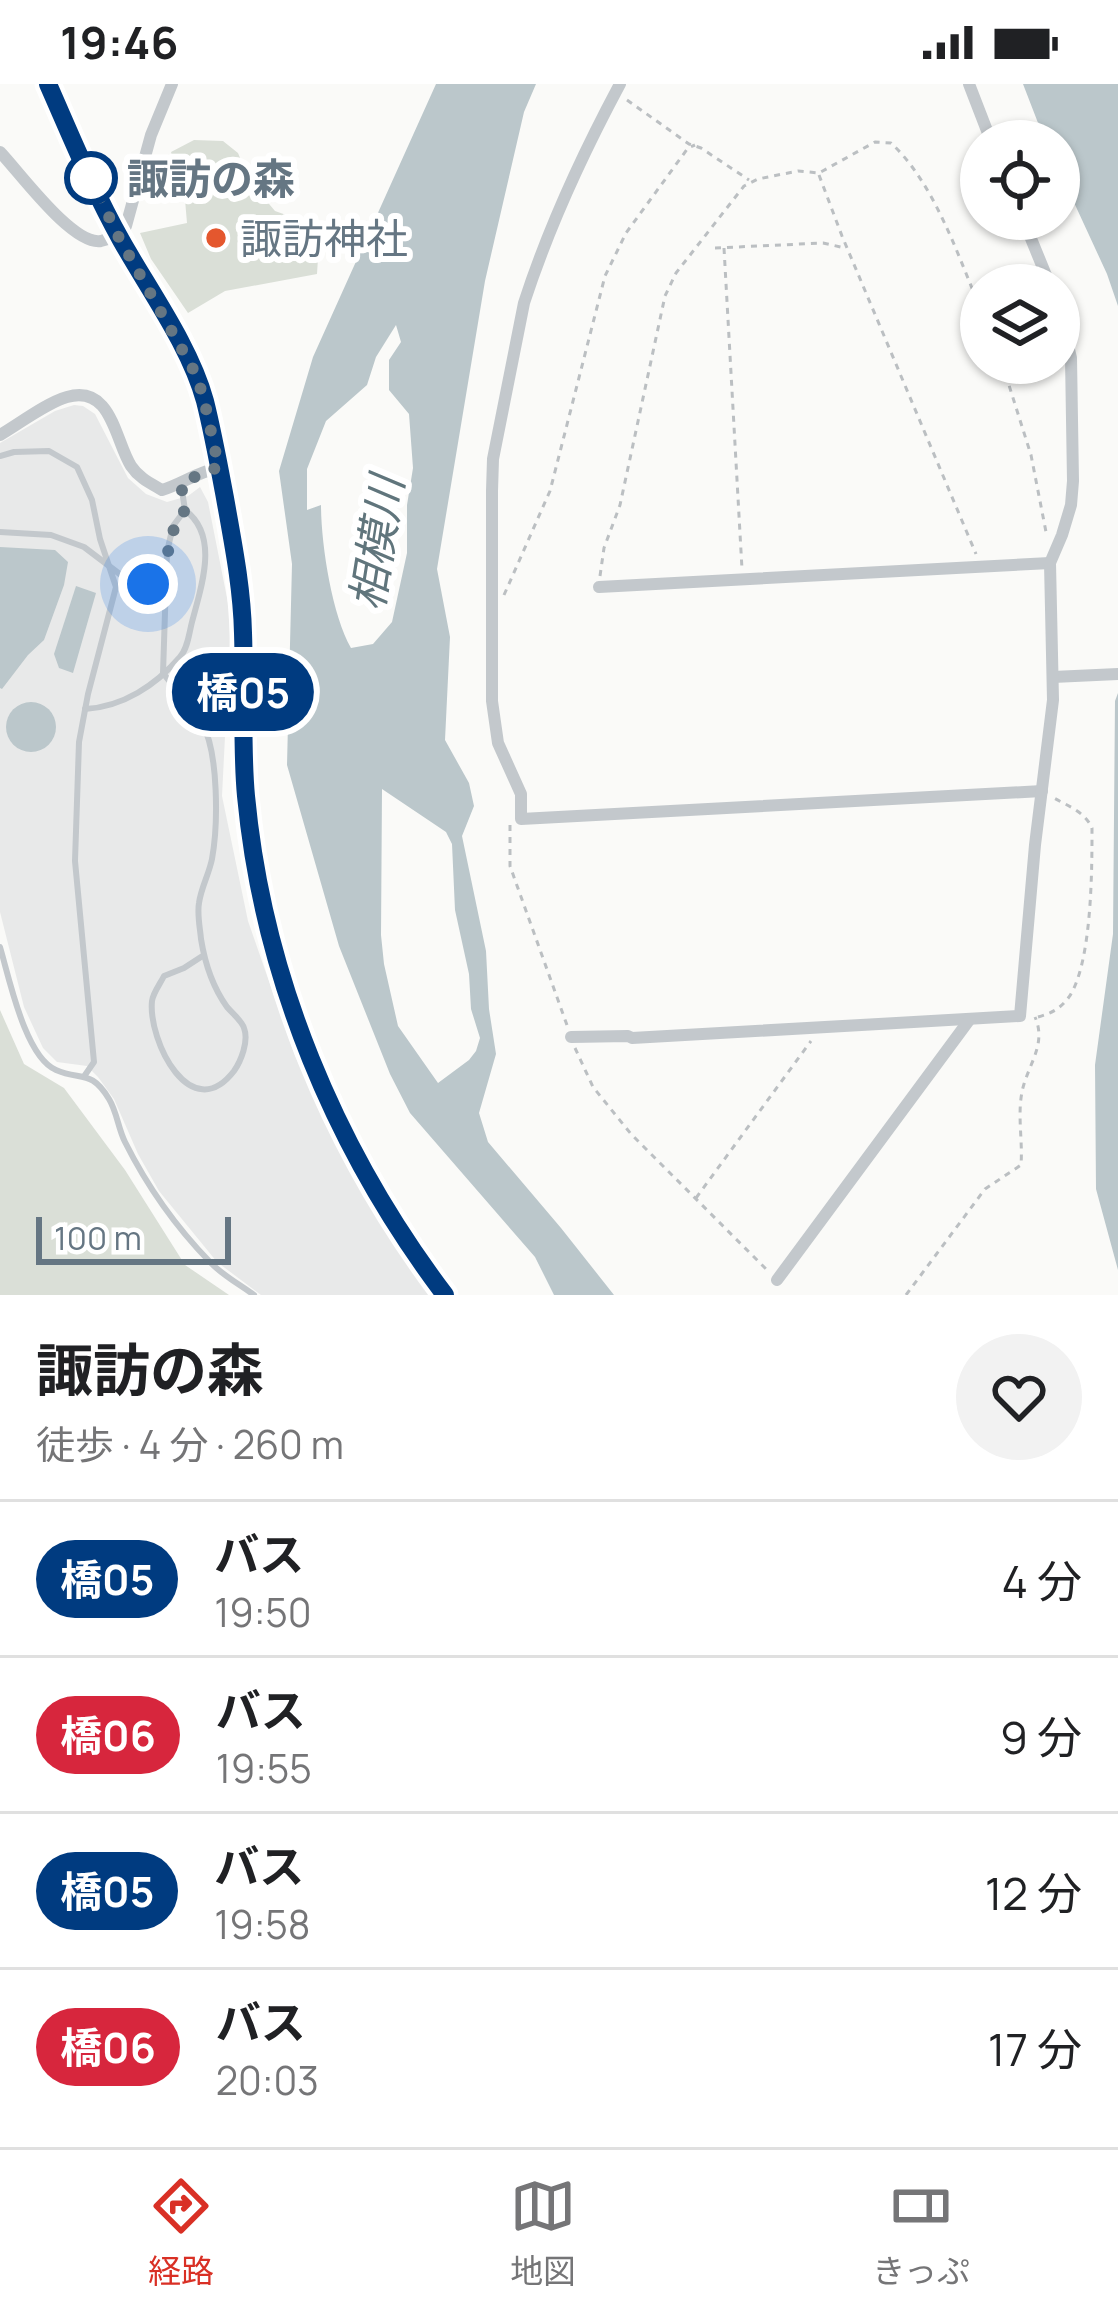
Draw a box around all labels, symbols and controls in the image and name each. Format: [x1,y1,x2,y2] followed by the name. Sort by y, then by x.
[60,11,178,73] text: 19:46
[960,120,1080,384] map controls
[960,120,1080,240] button: locate
[127,149,295,207] place label: 諏訪の森
[66,153,116,203] marker: 諏訪の森
[240,209,408,267] place label: 諏訪神社
[203,225,229,251] marker: 諏訪神社
[960,264,1080,384] button: layers
[335,468,418,615] water label: 相模川
[118,554,178,614] your location
[174,653,312,731] line badge: 橋05
[196,663,290,721] text: 橋05
[36,1211,231,1264] scale bar
[54,1215,142,1260] text: 100 m
[36,1330,264,1408] text: 諏訪の森
[956,1334,1082,1460] button: heart
[36,1417,344,1471] text: 徒歩 · 4 分 · 260 m
[214,1523,304,1585] text: バス
[60,1550,154,1608] text: 橋05
[1001,1550,1082,1612] text: 4 分
[214,1585,312,1639] text: 19:50
[216,1679,306,1741] text: バス
[60,1706,156,1764] text: 橋06
[1000,1706,1082,1768] text: 9 分
[216,1741,312,1795] text: 19:55
[214,1835,304,1897] text: バス
[60,1862,154,1920] text: 橋05
[985,1862,1082,1924] text: 12 分
[214,1897,310,1951] text: 19:58
[216,1991,306,2053] text: バス
[60,2018,156,2076] text: 橋06
[988,2018,1082,2080] text: 17 分
[216,2053,319,2107] text: 20:03
[148,2173,214,2293] tab: 経路
[510,2173,576,2293] tab: 地図
[872,2173,970,2293] tab: きっぷ

